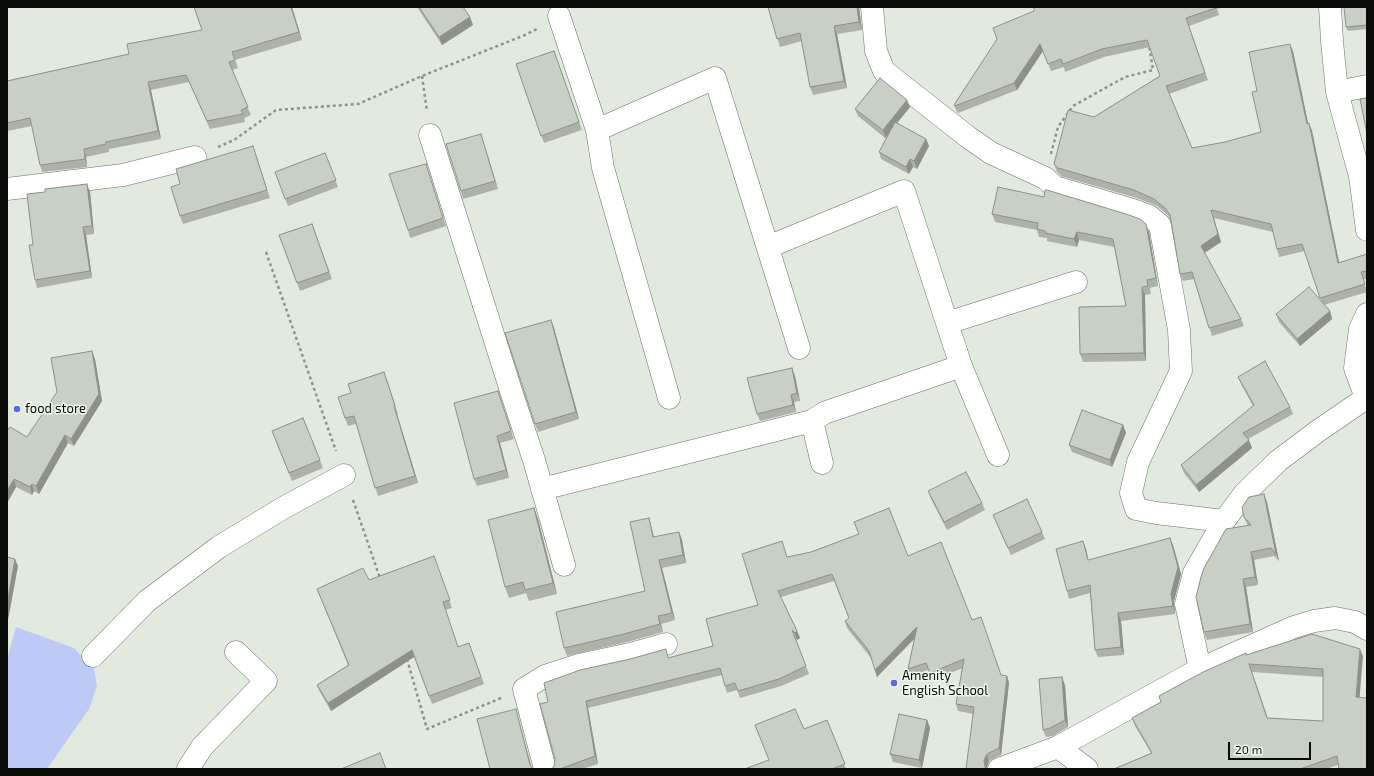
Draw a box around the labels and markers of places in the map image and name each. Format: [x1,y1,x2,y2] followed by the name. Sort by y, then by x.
[25,401,86,417] place label: food store
[12,404,22,414] marker: food store
[902,668,988,699] place label: Amenity English School
[889,678,899,688] marker: Amenity English School

